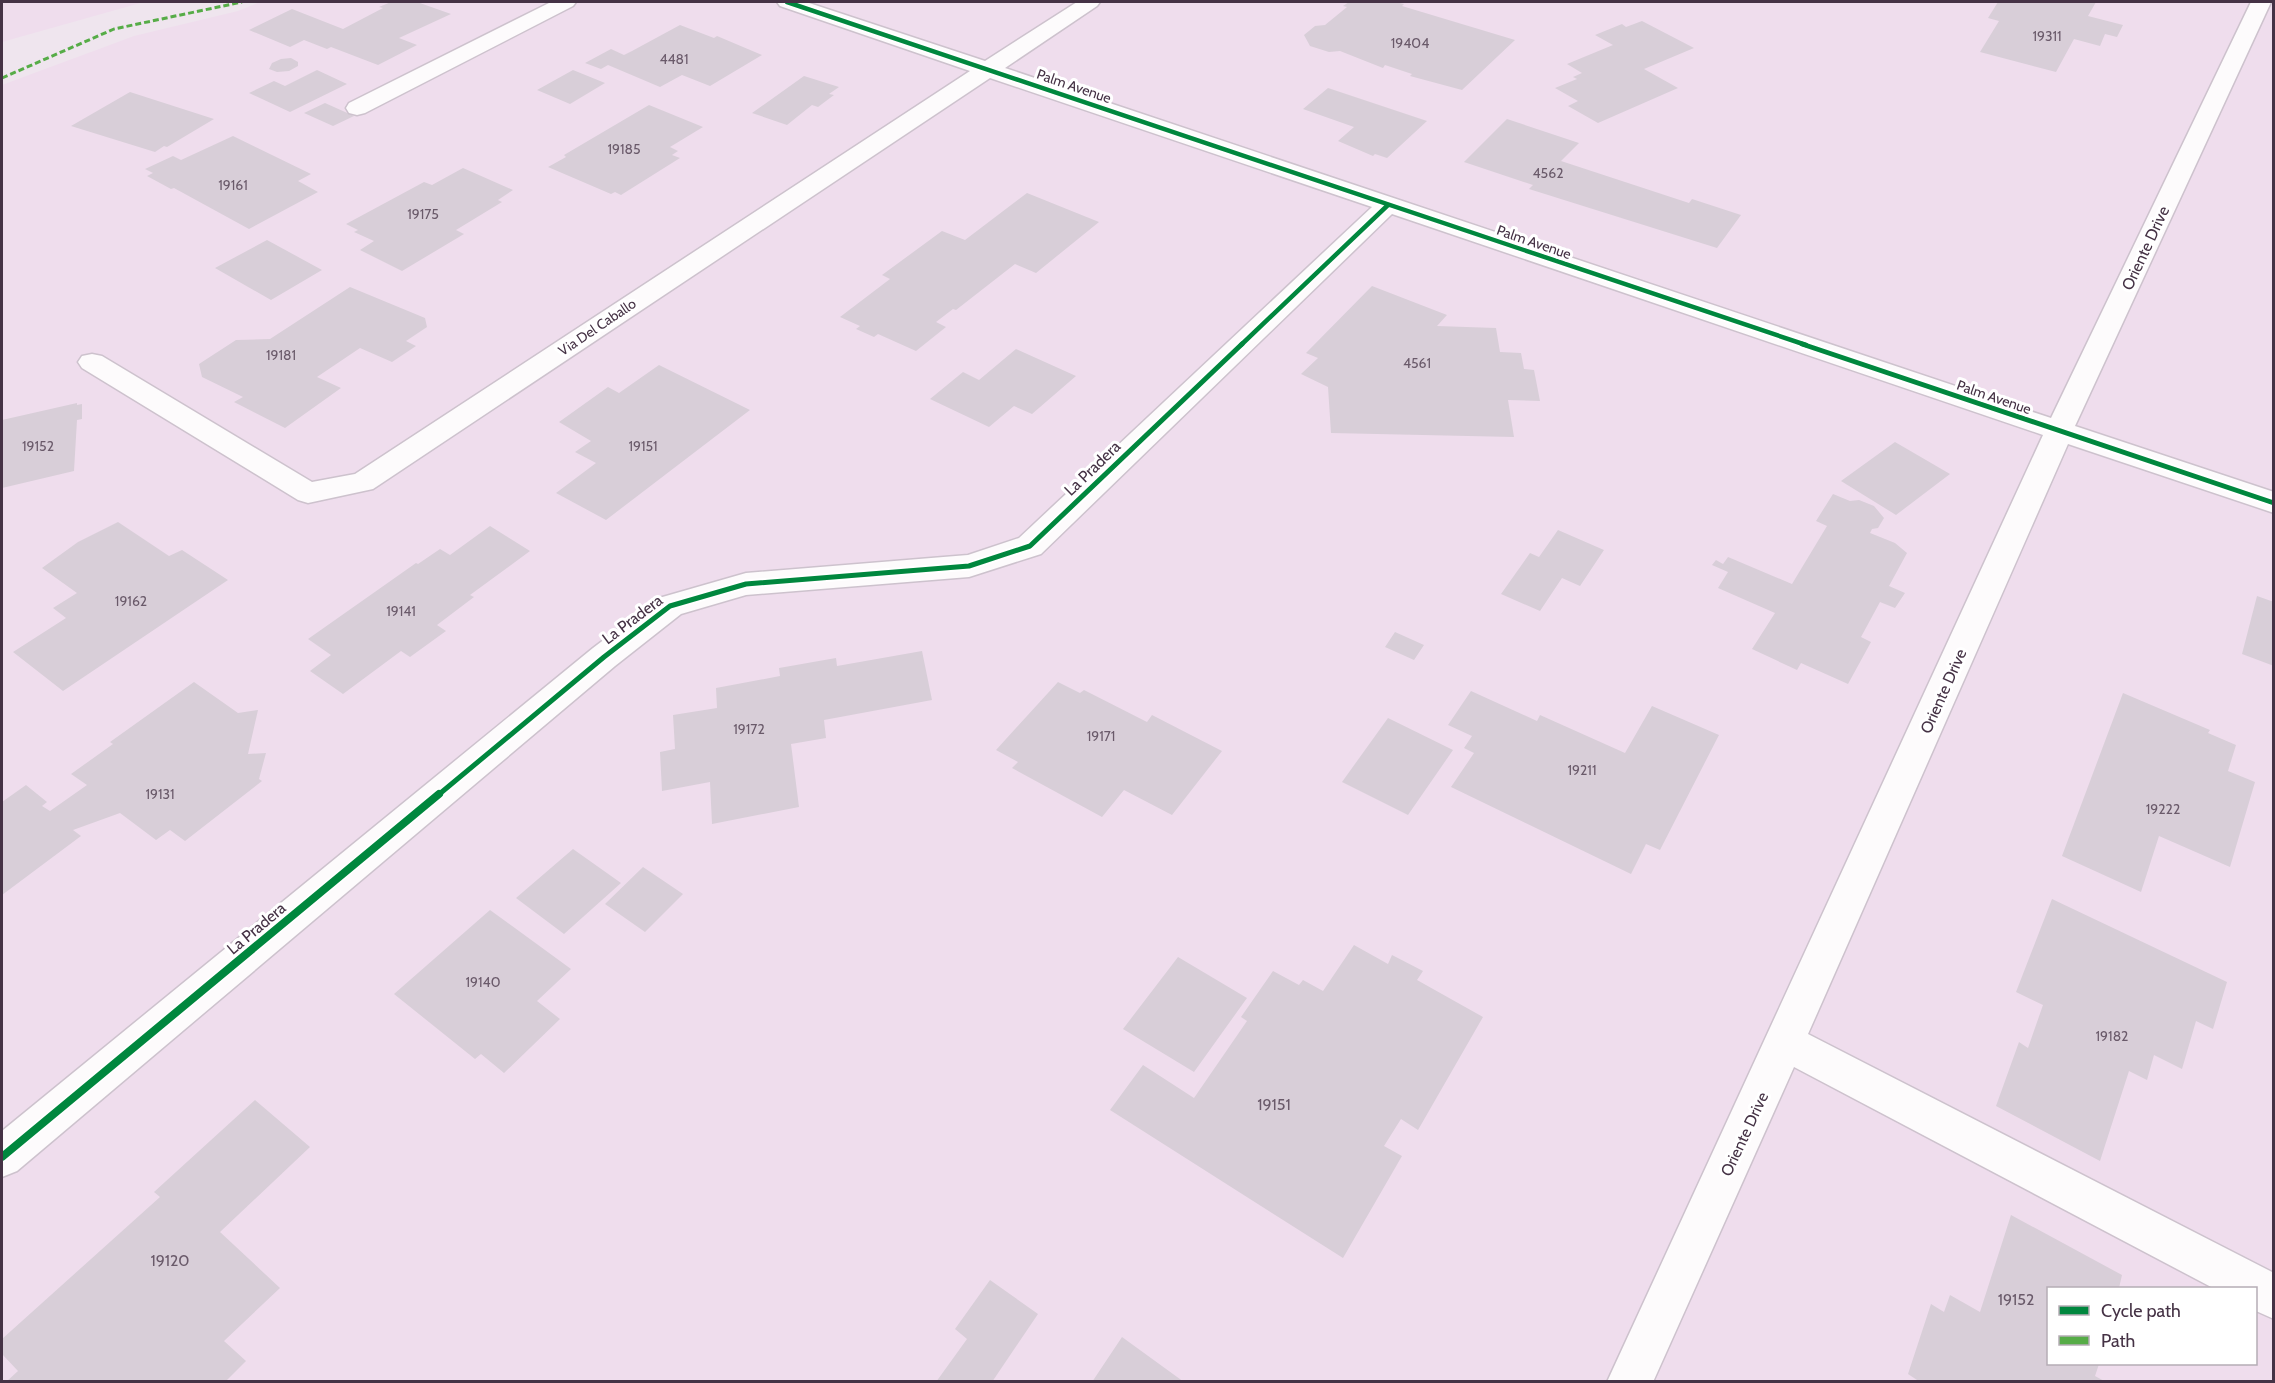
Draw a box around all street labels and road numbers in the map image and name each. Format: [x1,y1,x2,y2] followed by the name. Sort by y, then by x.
[1034,65,1114,107] street label: Palm Avenue
[2118,203,2173,293] street label: Oriente Drive
[1494,221,1574,263] street label: Palm Avenue
[555,294,639,360] street label: Via Del Caballo
[1954,376,2034,418] street label: Palm Avenue
[1060,437,1125,500] street label: La Pradera
[598,590,666,648] street label: La Pradera
[1916,646,1971,736] street label: Oriente Drive
[223,898,290,958] street label: La Pradera
[1717,1089,1772,1179] street label: Oriente Drive

